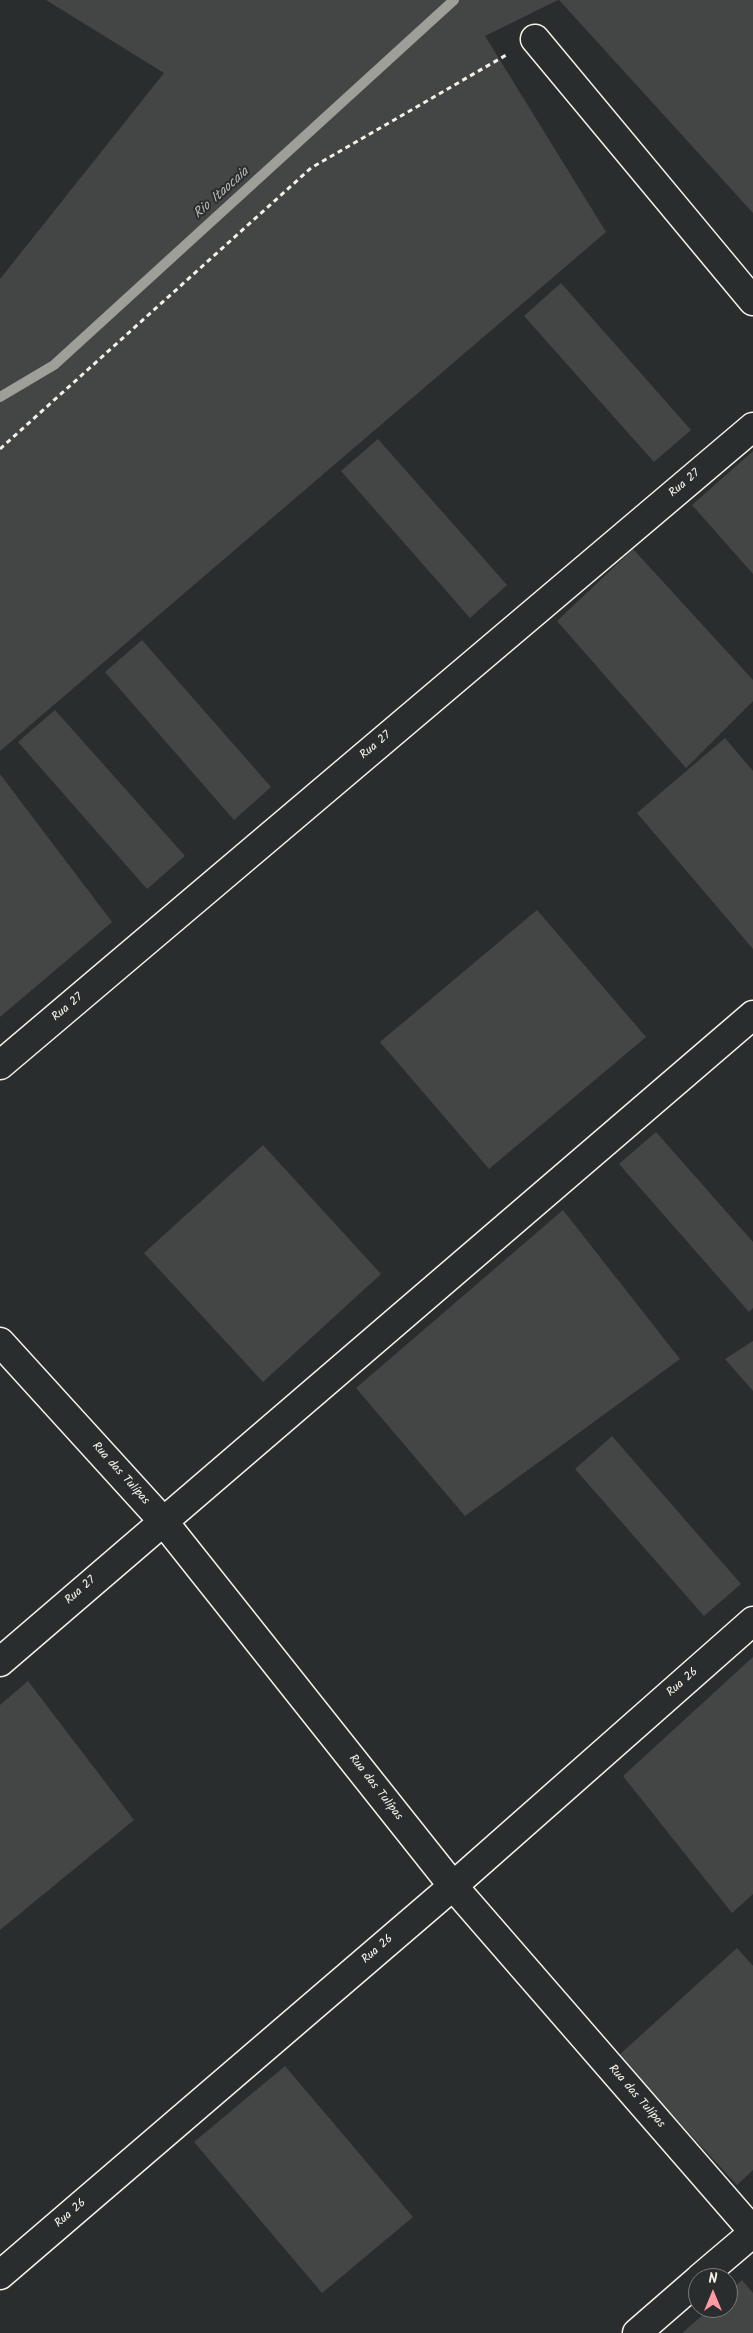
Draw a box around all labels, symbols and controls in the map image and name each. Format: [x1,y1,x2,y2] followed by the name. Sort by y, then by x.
[191,165,253,223] water label: Rio Itaocaia
[667,467,703,501] street label: Rua 27
[358,729,394,763] street label: Rua 27
[50,991,86,1025] street label: Rua 27
[88,1440,152,1508] street label: Rua das Tulípas
[63,1574,99,1608] street label: Rua 27
[664,1665,702,1701] street label: Rua 26
[345,1752,405,1824] street label: Rua das Tulípas
[359,1932,397,1968] street label: Rua 26
[605,2062,667,2132] street label: Rua das Tulípas
[52,2196,90,2232] street label: Rua 26
[688,2268,738,2318] north arrow
[709,2268,717,2290] text: N

